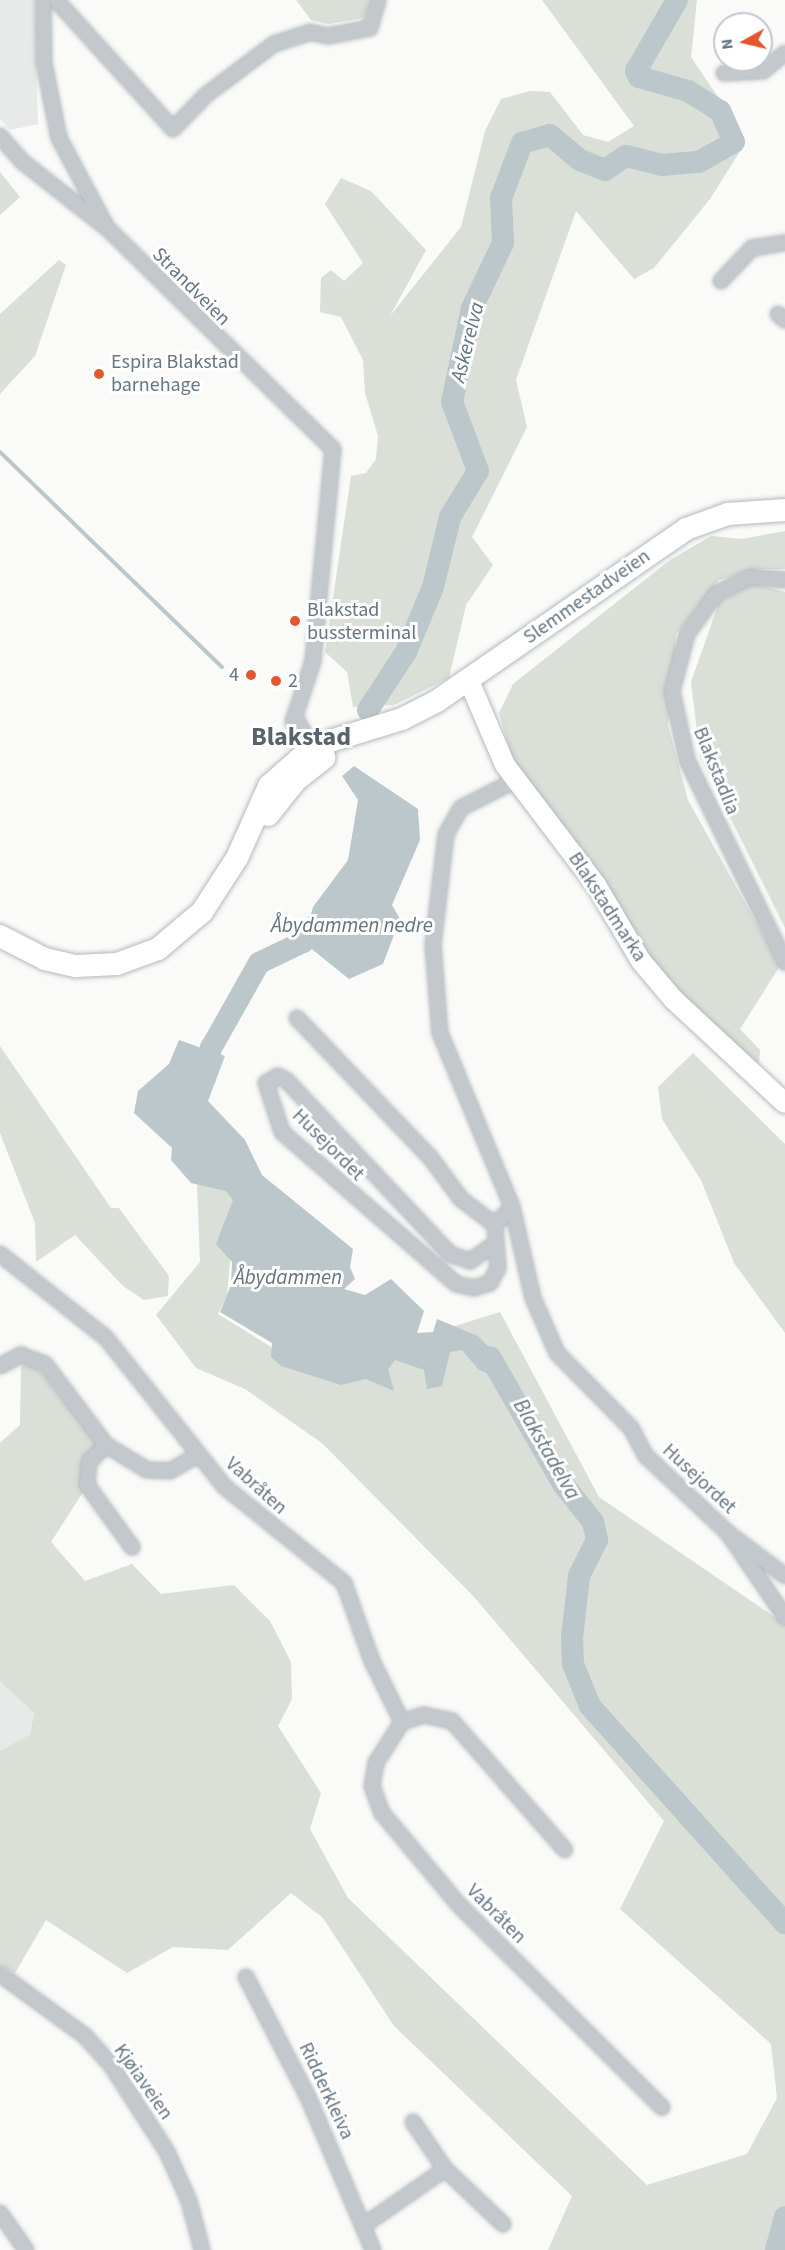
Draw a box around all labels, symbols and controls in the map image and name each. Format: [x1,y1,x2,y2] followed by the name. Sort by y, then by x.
[713,12,773,72] north arrow
[716,37,739,51] text: N
[147,243,235,331] street label: Strandveien
[445,299,489,385] water label: Askerelva
[111,350,239,397] place label: Espira Blakstad barnehage
[92,367,106,381] marker: Espira Blakstad barnehage
[519,544,655,650] street label: Slemmestadveien
[307,598,416,645] place label: Blakstad bussterminal
[288,614,302,628] marker: Blakstad bussterminal
[229,663,239,687] place label: 4
[244,668,258,682] marker: 4
[288,669,298,693] place label: 2
[269,674,283,688] marker: 2
[251,721,351,753] district label: Blakstad
[688,724,744,818] street label: Blakstadlia
[563,848,651,966] street label: Blakstadmarka
[271,912,433,938] water label: Åbydammen nedre
[287,1104,369,1186] street label: Husejordet
[234,1264,342,1290] water label: Åbydammen
[508,1394,586,1504] water label: Blakstadelva
[657,1439,741,1519] street label: Husejordet
[220,1452,292,1520] street label: Vabråten
[461,1879,531,1949] street label: Vabråten
[108,2039,178,2125] street label: Kjøiaveien
[293,2039,359,2143] street label: Ridderkleiva

